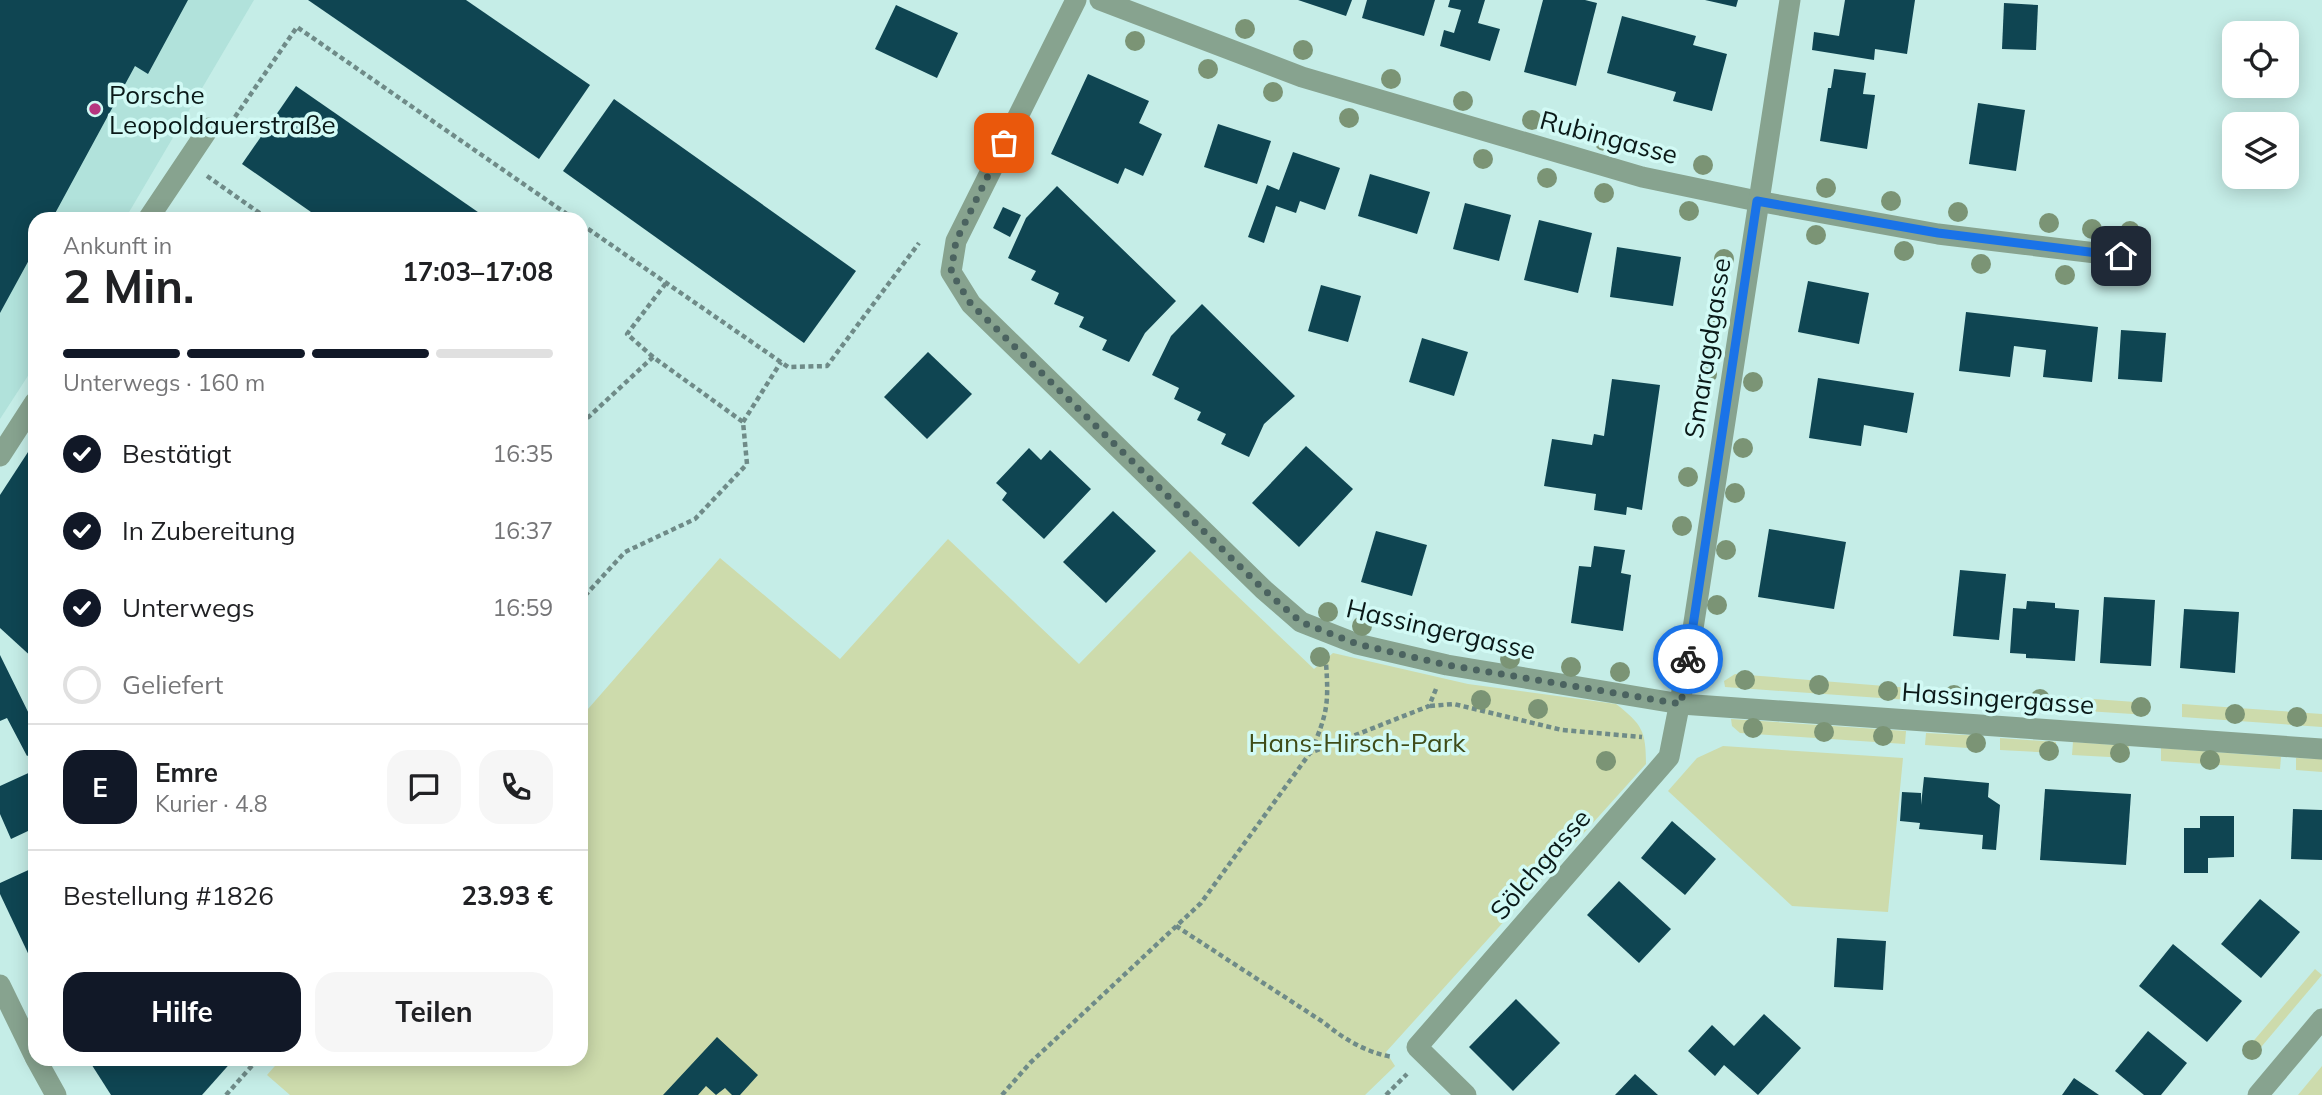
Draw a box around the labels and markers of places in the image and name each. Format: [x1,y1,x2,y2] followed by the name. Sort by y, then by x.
[109,78,336,141] place label: Porsche Leopoldauerstraße
[87,101,103,117] marker: Porsche Leopoldauerstraße
[974,113,1034,173] pin
[2091,226,2151,286] pin

